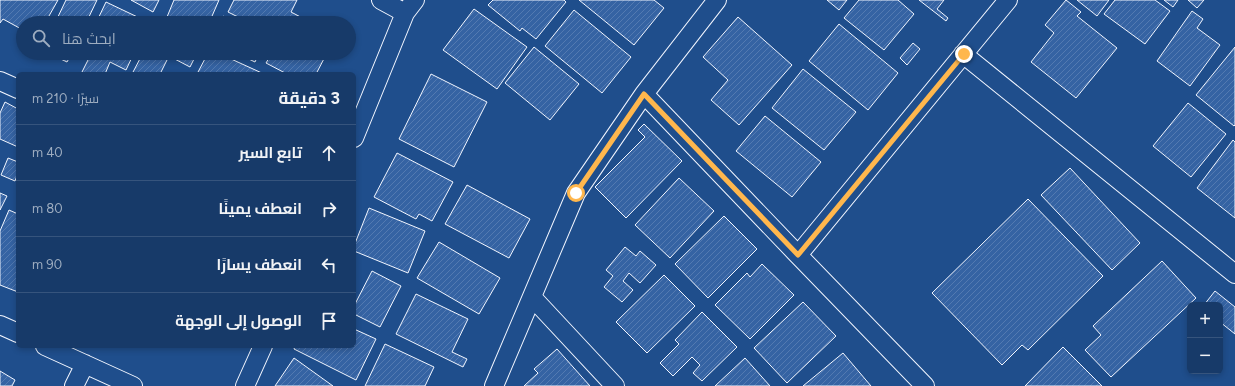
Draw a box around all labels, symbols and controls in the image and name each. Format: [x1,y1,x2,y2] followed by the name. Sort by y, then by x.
[16,16,356,60] search box
[30,27,52,49] icon: search
[62,30,116,48] text: ابحث هنا
[955,45,973,63] route end
[278,88,340,108] text: 3 دقيقة
[32,91,99,106] text: سيرًا · 210 m
[318,142,340,164] icon: ahead
[239,144,302,162] text: تابع السير
[32,145,63,160] text: 40 m
[567,184,585,202] route start
[318,198,340,220] icon: right
[218,200,302,218] text: انعطف يمينًا
[32,201,63,216] text: 80 m
[318,254,340,276] icon: left
[217,256,302,274] text: انعطف يسارًا
[32,257,62,272] text: 90 m
[1187,302,1223,374] map controls
[1187,302,1223,338] button: +
[318,310,340,332] icon: arrive
[175,312,302,330] text: الوصول إلى الوجهة
[1187,338,1223,374] button: −

